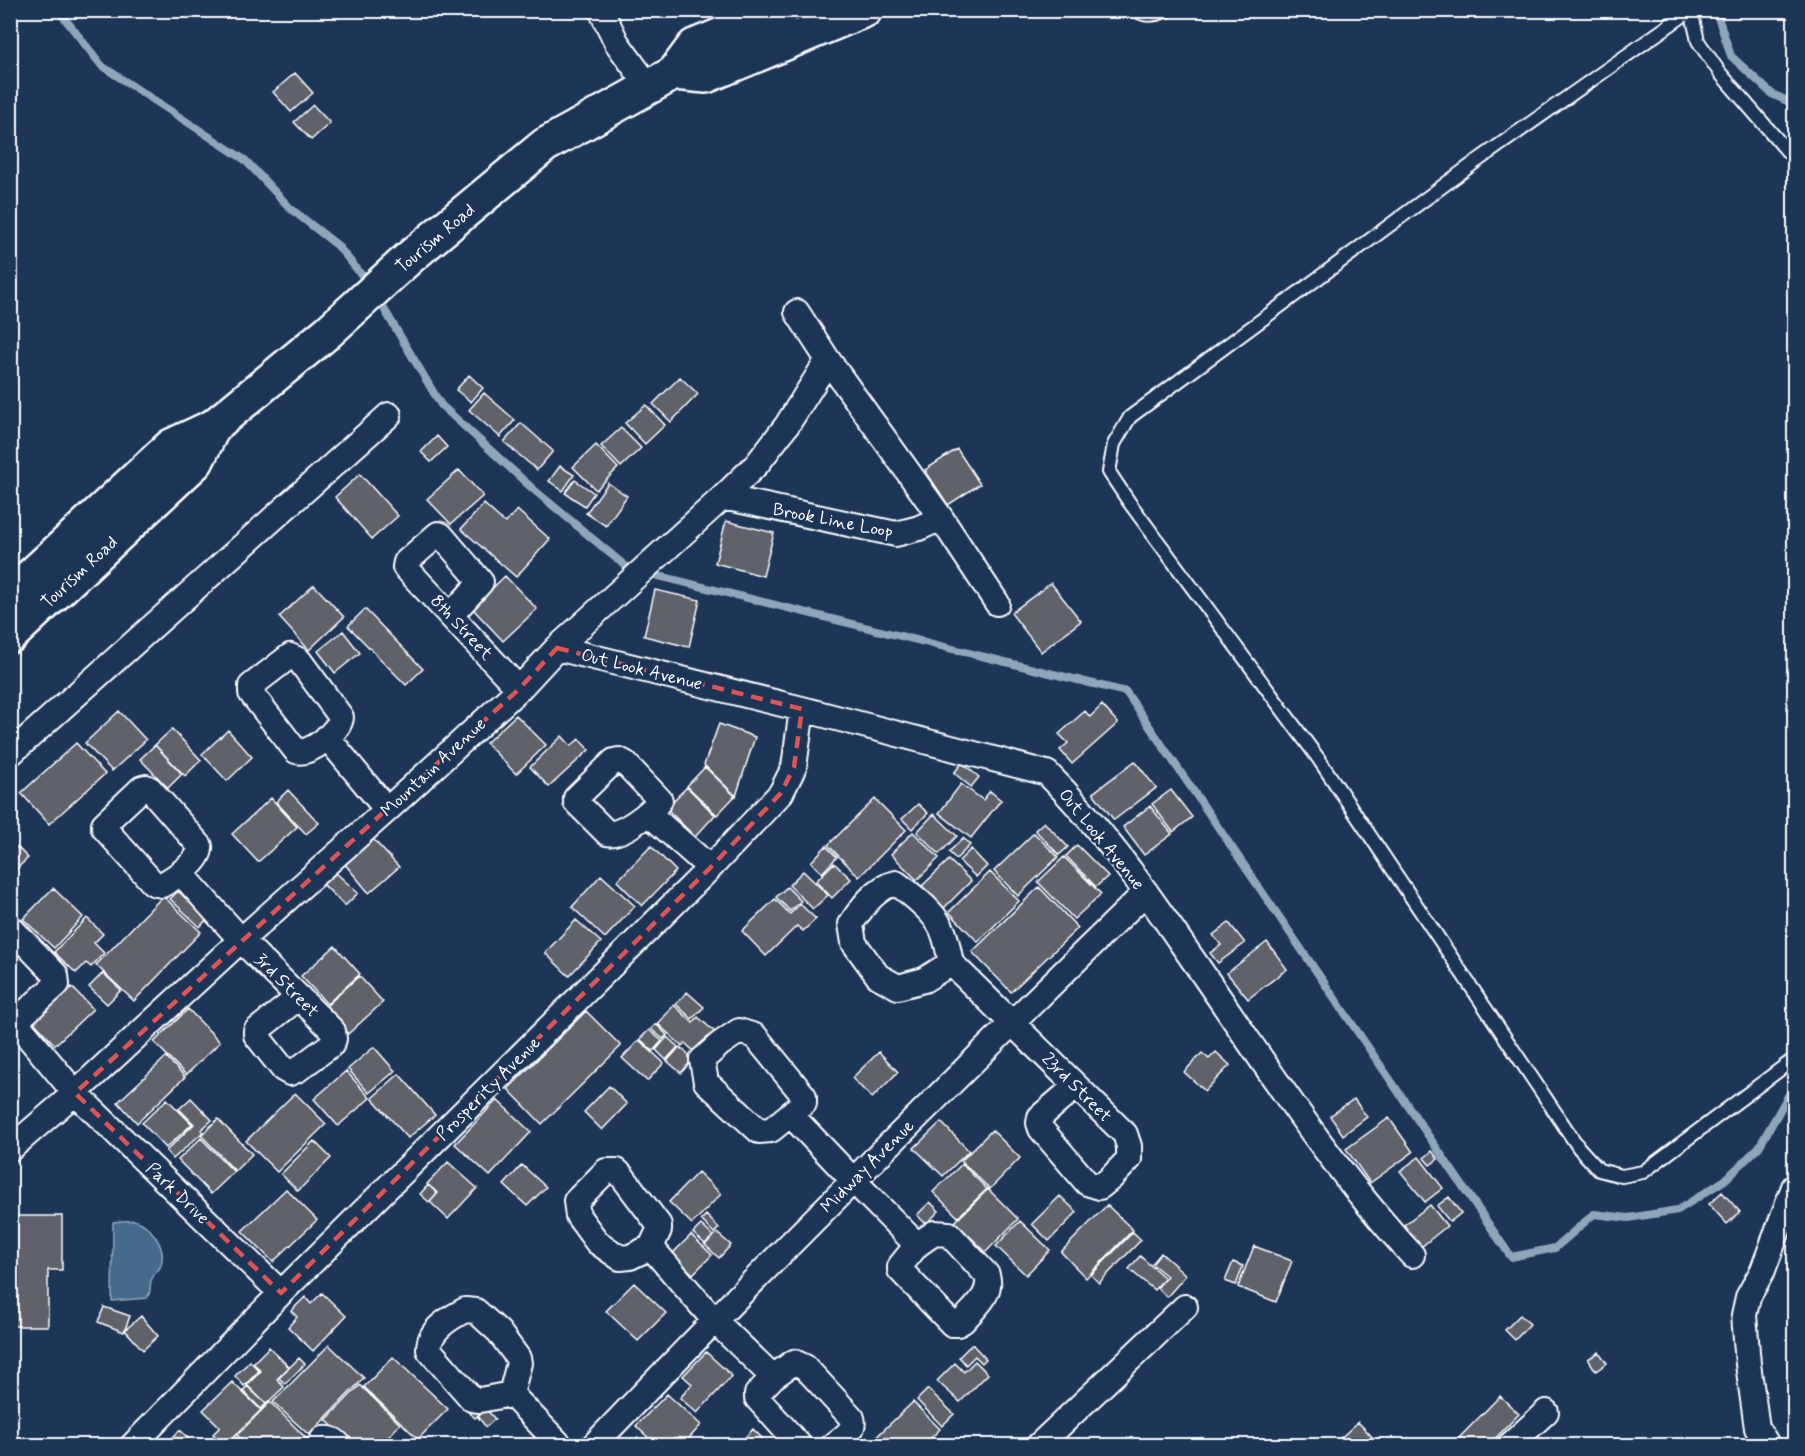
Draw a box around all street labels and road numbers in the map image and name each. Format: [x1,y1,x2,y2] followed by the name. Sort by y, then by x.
[391,198,481,279] street label: Tourism Road
[771,498,895,544] street label: Brook Line Loop
[36,531,123,615] street label: Tourism Road
[425,590,498,666] street label: 8th Street
[579,643,705,697] street label: Out Look Avenue
[376,712,492,823] street label: Mountain Avenue
[1053,784,1150,895] street label: Out Look Avenue
[249,948,324,1023] street label: 3rd Street
[431,1031,546,1146] street label: Prosperity Avenue
[1036,1047,1117,1128] street label: 23rd Street
[816,1115,920,1219] street label: Midway Avenue
[140,1157,215,1230] street label: Park Drive

